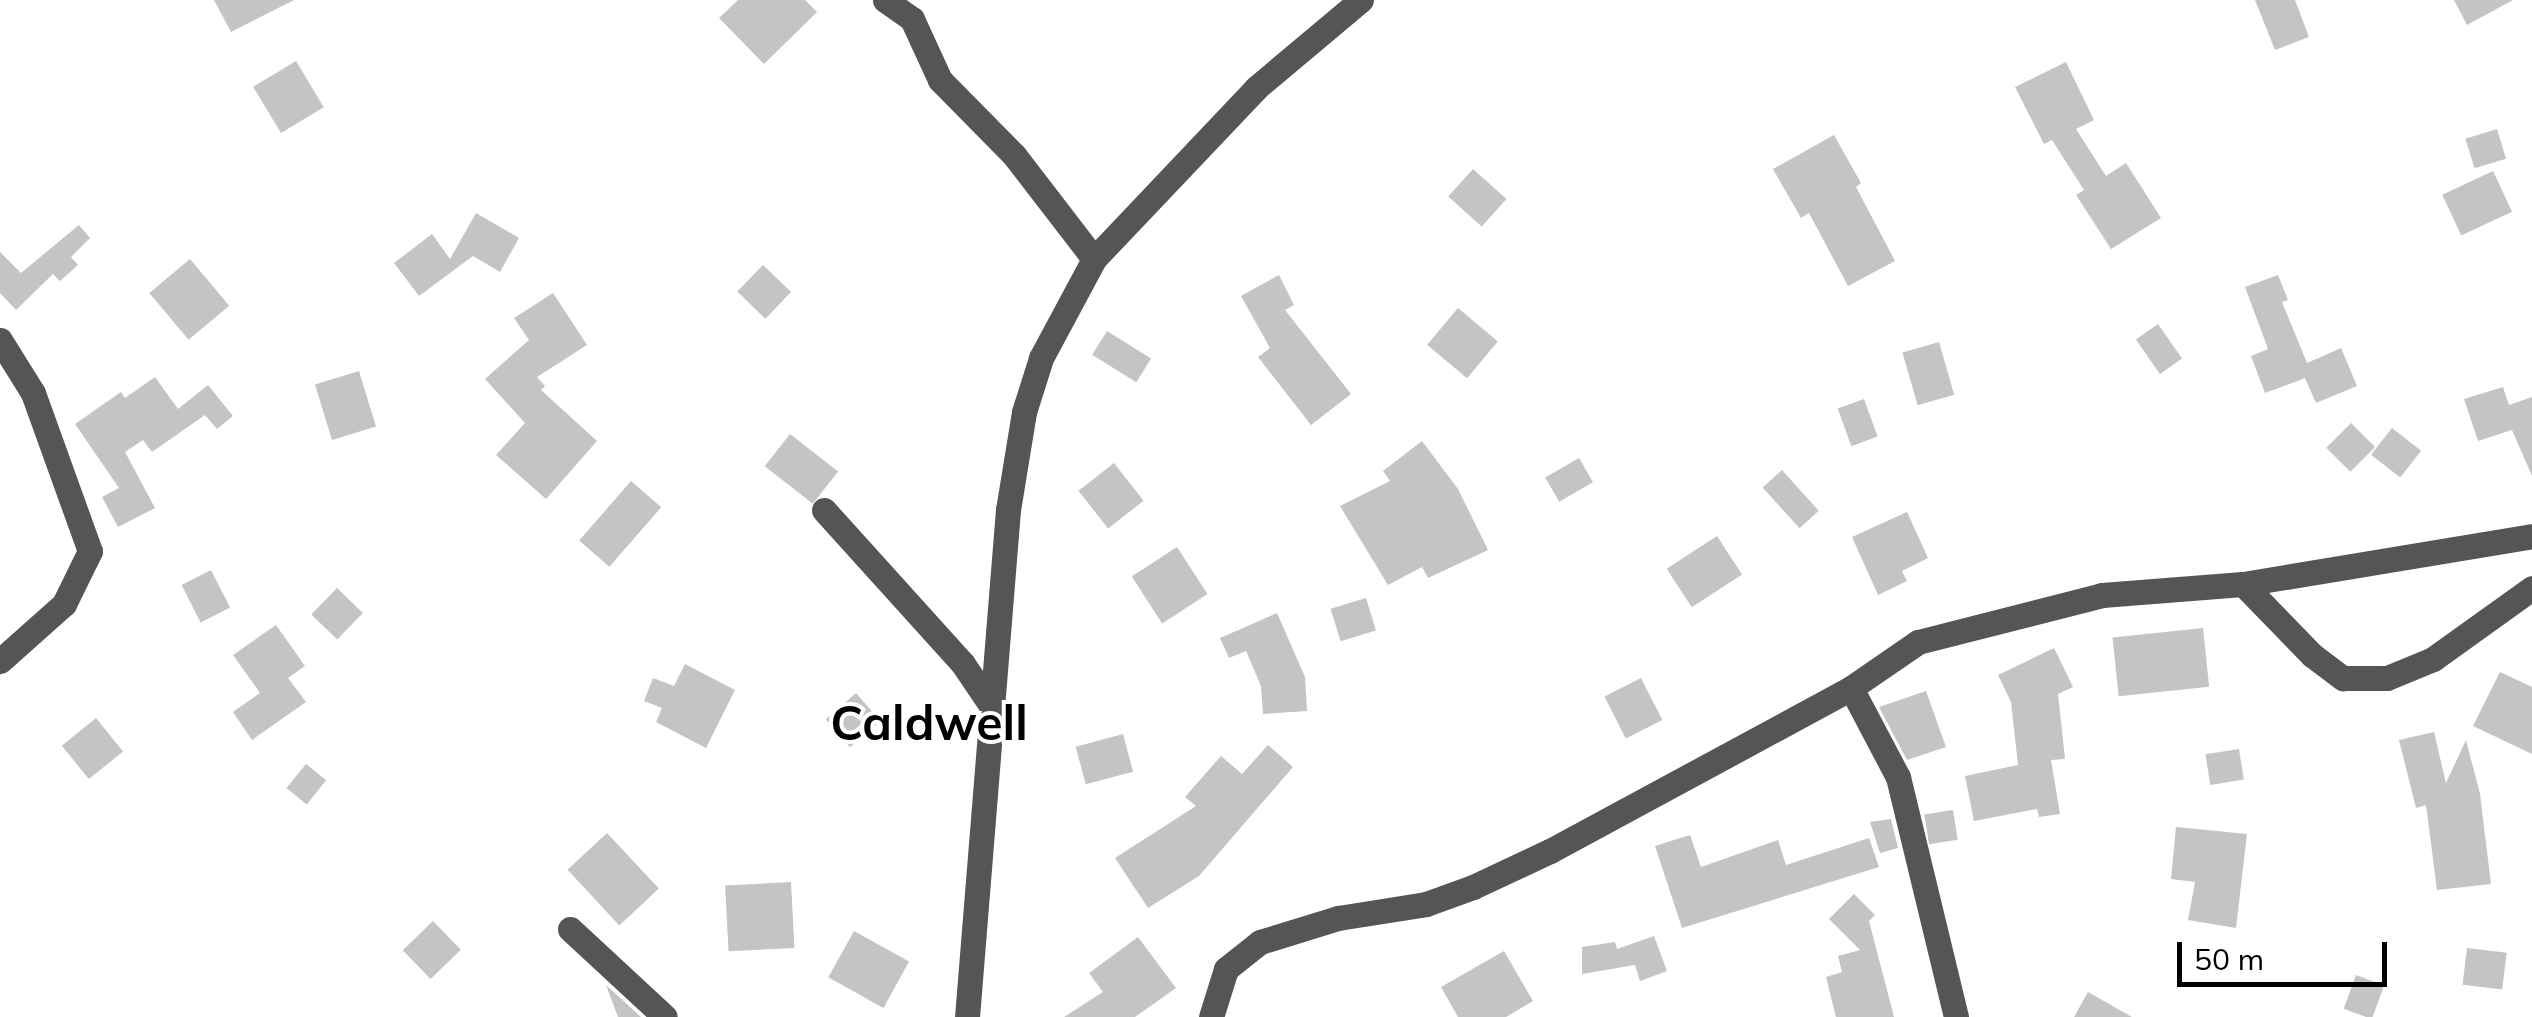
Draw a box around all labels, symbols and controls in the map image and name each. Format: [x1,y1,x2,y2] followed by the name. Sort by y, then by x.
[830,694,1028,752] district label: Caldwell
[2182,922,2392,984] scale bar
[2194,940,2264,978] text: 50 m

